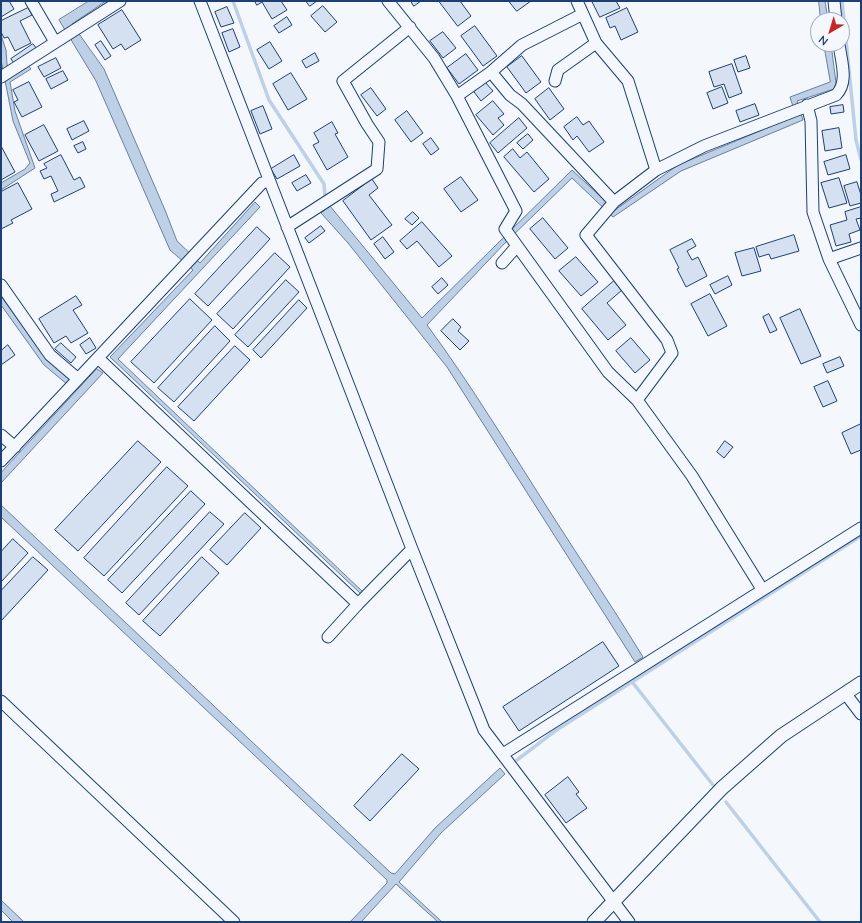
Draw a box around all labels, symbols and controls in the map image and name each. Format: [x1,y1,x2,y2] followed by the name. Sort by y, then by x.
[810,12,850,52] north arrow
[816,33,831,49] text: N

